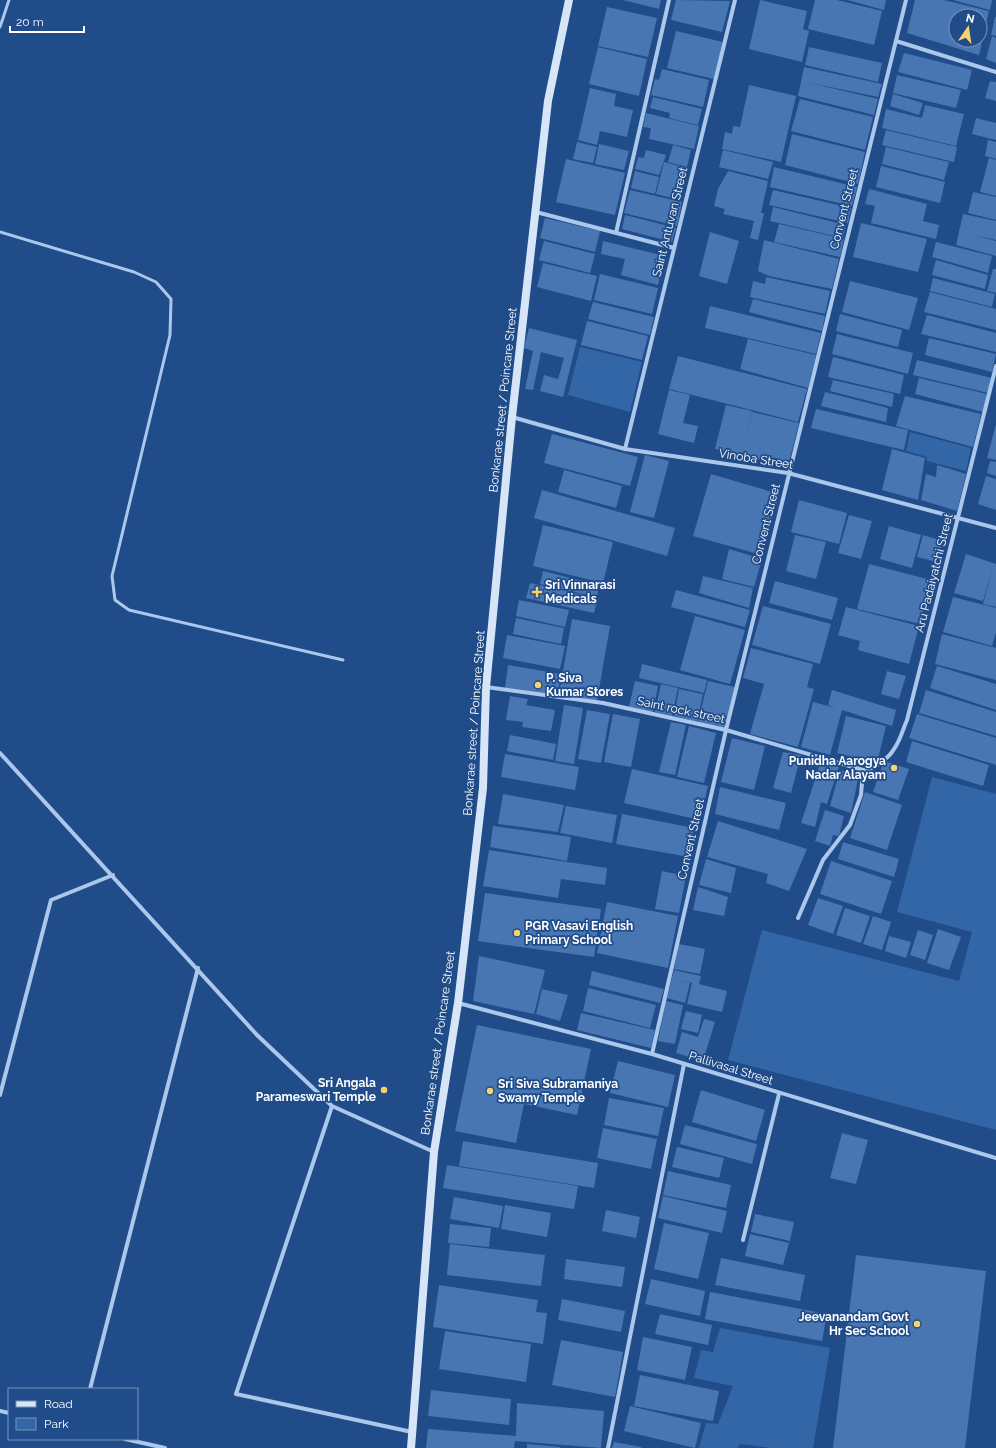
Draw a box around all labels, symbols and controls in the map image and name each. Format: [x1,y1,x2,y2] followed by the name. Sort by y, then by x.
[10,8,84,34] scale bar
[948,8,988,48] north arrow
[965,11,976,26] text: N
[16,15,44,29] text: 20 m
[650,166,690,278] street label: Saint Antuvan Street
[827,167,861,251] street label: Convent Street
[486,307,520,493] street label: Bonkarae street / Poincare Street
[718,446,794,472] street label: Vinoba Street
[749,482,783,566] street label: Convent Street
[912,512,956,634] street label: Aru Padaiyatchi Street
[545,578,616,606] place label: Sri Vinnarasi Medicals
[532,587,542,597] marker: Sri Vinnarasi Medicals
[461,630,487,816] street label: Bonkarae street / Poincare Street
[546,671,623,699] place label: P. Siva Kumar Stores
[533,680,543,690] marker: P. Siva Kumar Stores
[636,694,726,726] street label: Saint rock street
[789,754,886,782] place label: Punidha Aarogya Nadar Alayam
[889,763,899,773] marker: Punidha Aarogya Nadar Alayam
[675,797,707,881] street label: Convent Street
[525,919,633,947] place label: PGR Vasavi English Primary School
[512,928,522,938] marker: PGR Vasavi English Primary School
[418,950,458,1136] street label: Bonkarae street / Poincare Street
[687,1049,775,1087] street label: Pallivasal Street
[256,1076,376,1104] place label: Sri Angala Parameswari Temple
[498,1077,618,1105] place label: Sri Siva Subramaniya Swamy Temple
[379,1085,389,1095] marker: Sri Angala Parameswari Temple
[485,1086,495,1096] marker: Sri Siva Subramaniya Swamy Temple
[799,1310,909,1338] place label: Jeevanandam Govt Hr Sec School
[912,1319,922,1329] marker: Jeevanandam Govt Hr Sec School
[8,1388,138,1440] legend
[44,1397,73,1411] text: Road
[44,1417,69,1431] text: Park

